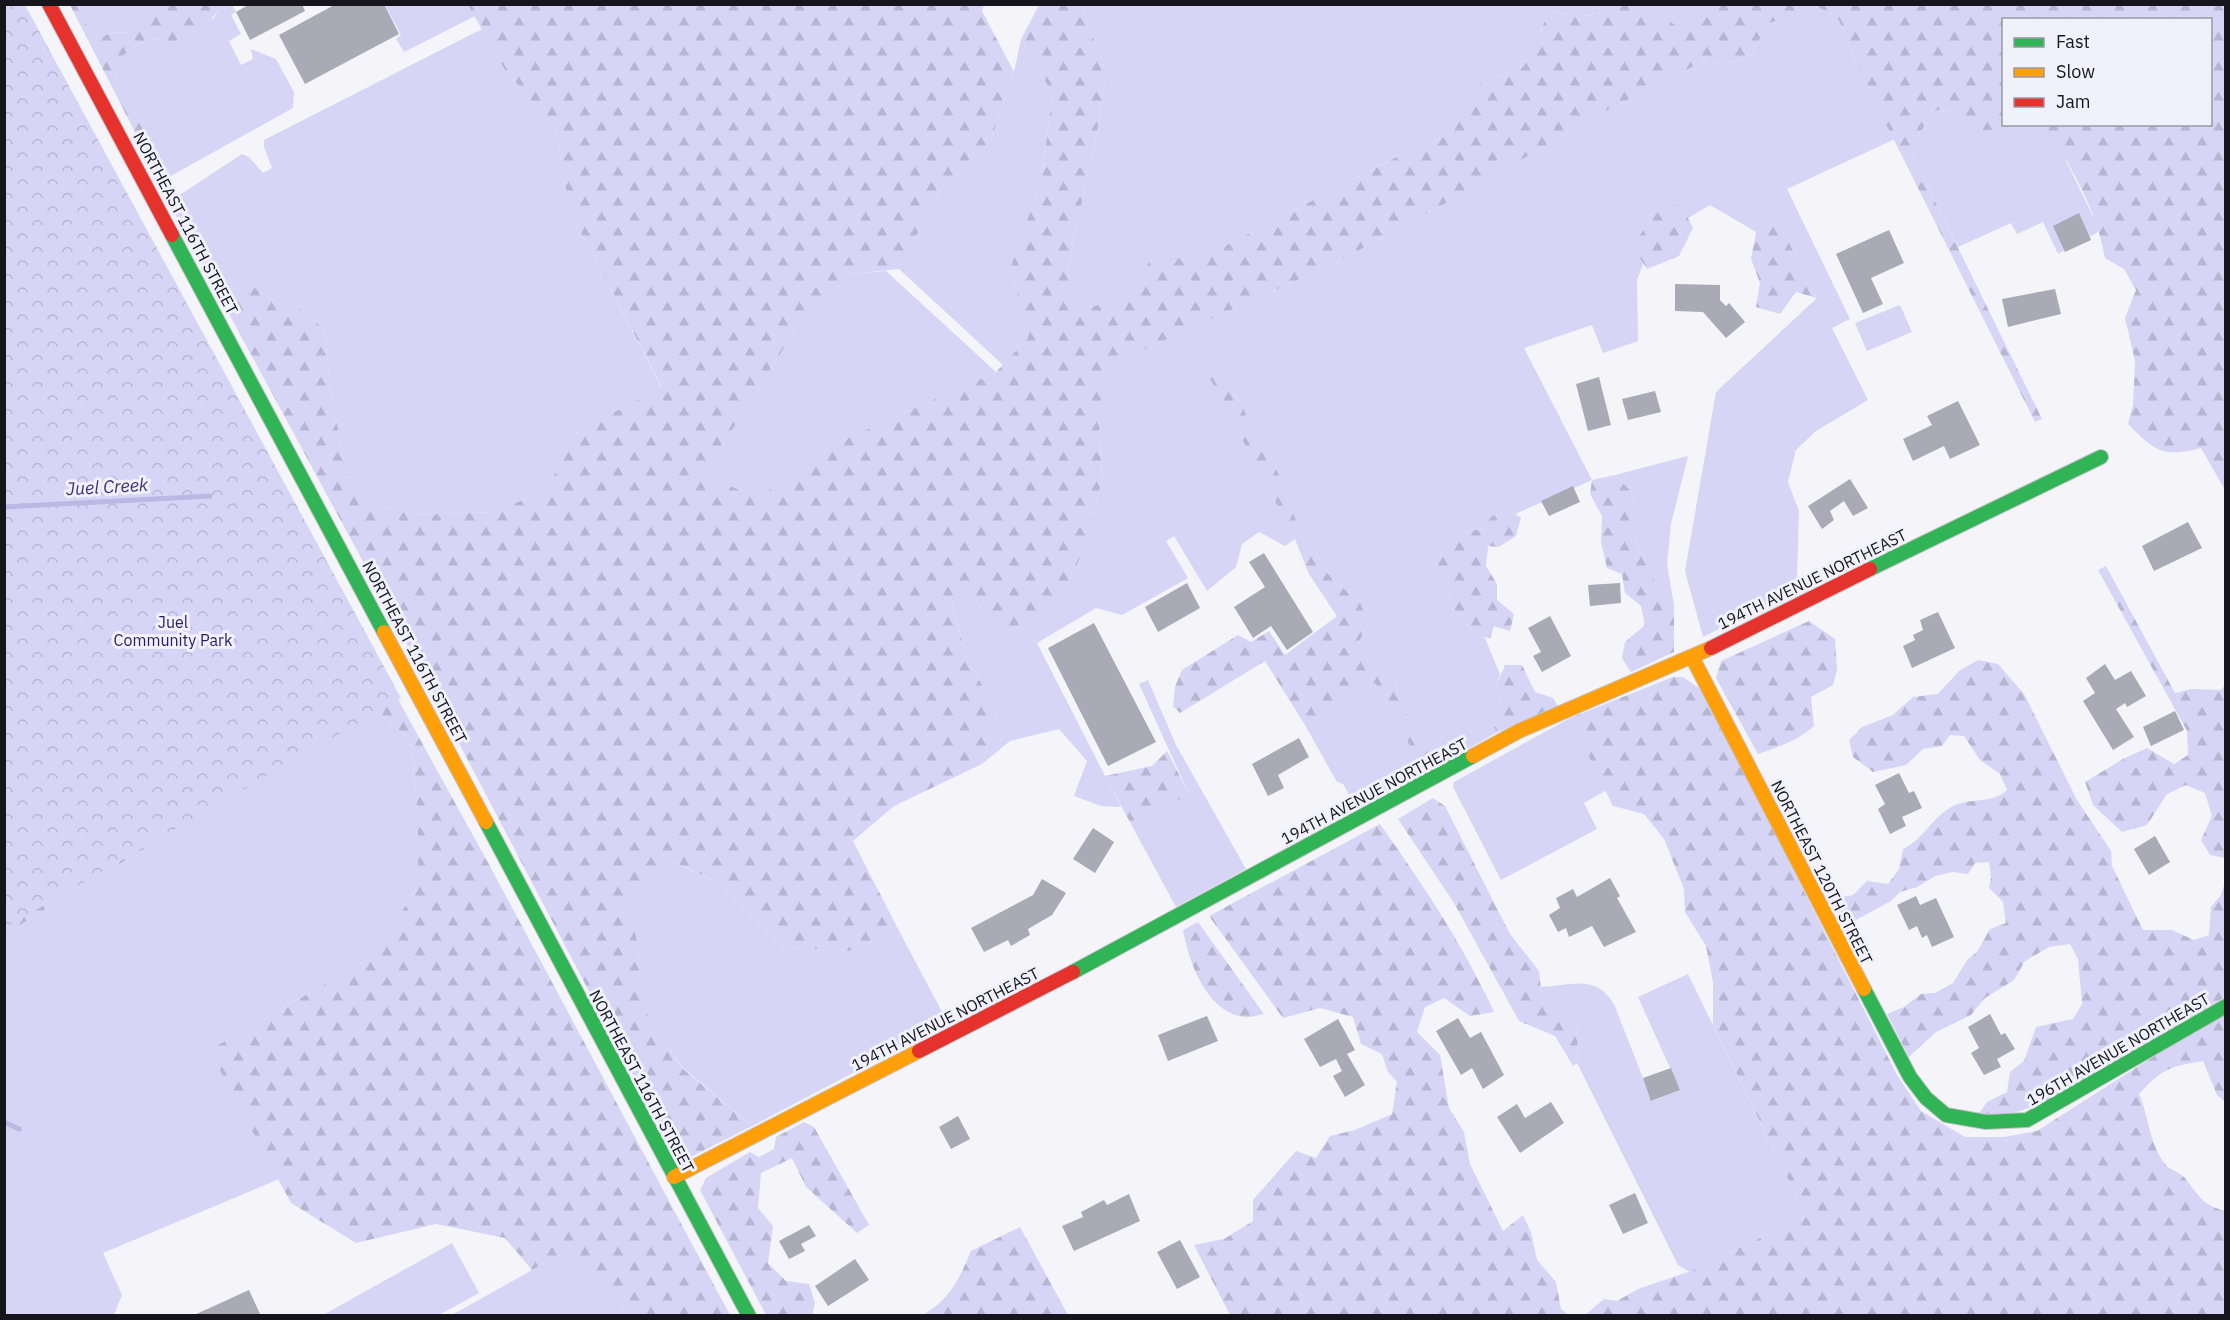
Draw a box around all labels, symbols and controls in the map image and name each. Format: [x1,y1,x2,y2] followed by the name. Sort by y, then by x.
[2002,18,2212,126] legend
[2056,30,2090,53] text: Fast
[2056,60,2095,83] text: Slow
[2056,90,2091,113] text: Jam
[129,128,243,318] street label: NORTHEAST 116TH STREET
[65,473,149,500] water label: Juel Creek
[1714,524,1910,634] street label: 194TH AVENUE NORTHEAST
[358,557,472,747] street label: NORTHEAST 116TH STREET
[114,612,233,650] park label: Juel Community Park
[1278,733,1470,849] street label: 194TH AVENUE NORTHEAST
[1767,777,1877,967] street label: NORTHEAST 120TH STREET
[848,963,1042,1075] street label: 194TH AVENUE NORTHEAST
[585,986,699,1176] street label: NORTHEAST 116TH STREET
[2023,988,2213,1110] street label: 196TH AVENUE NORTHEAST

